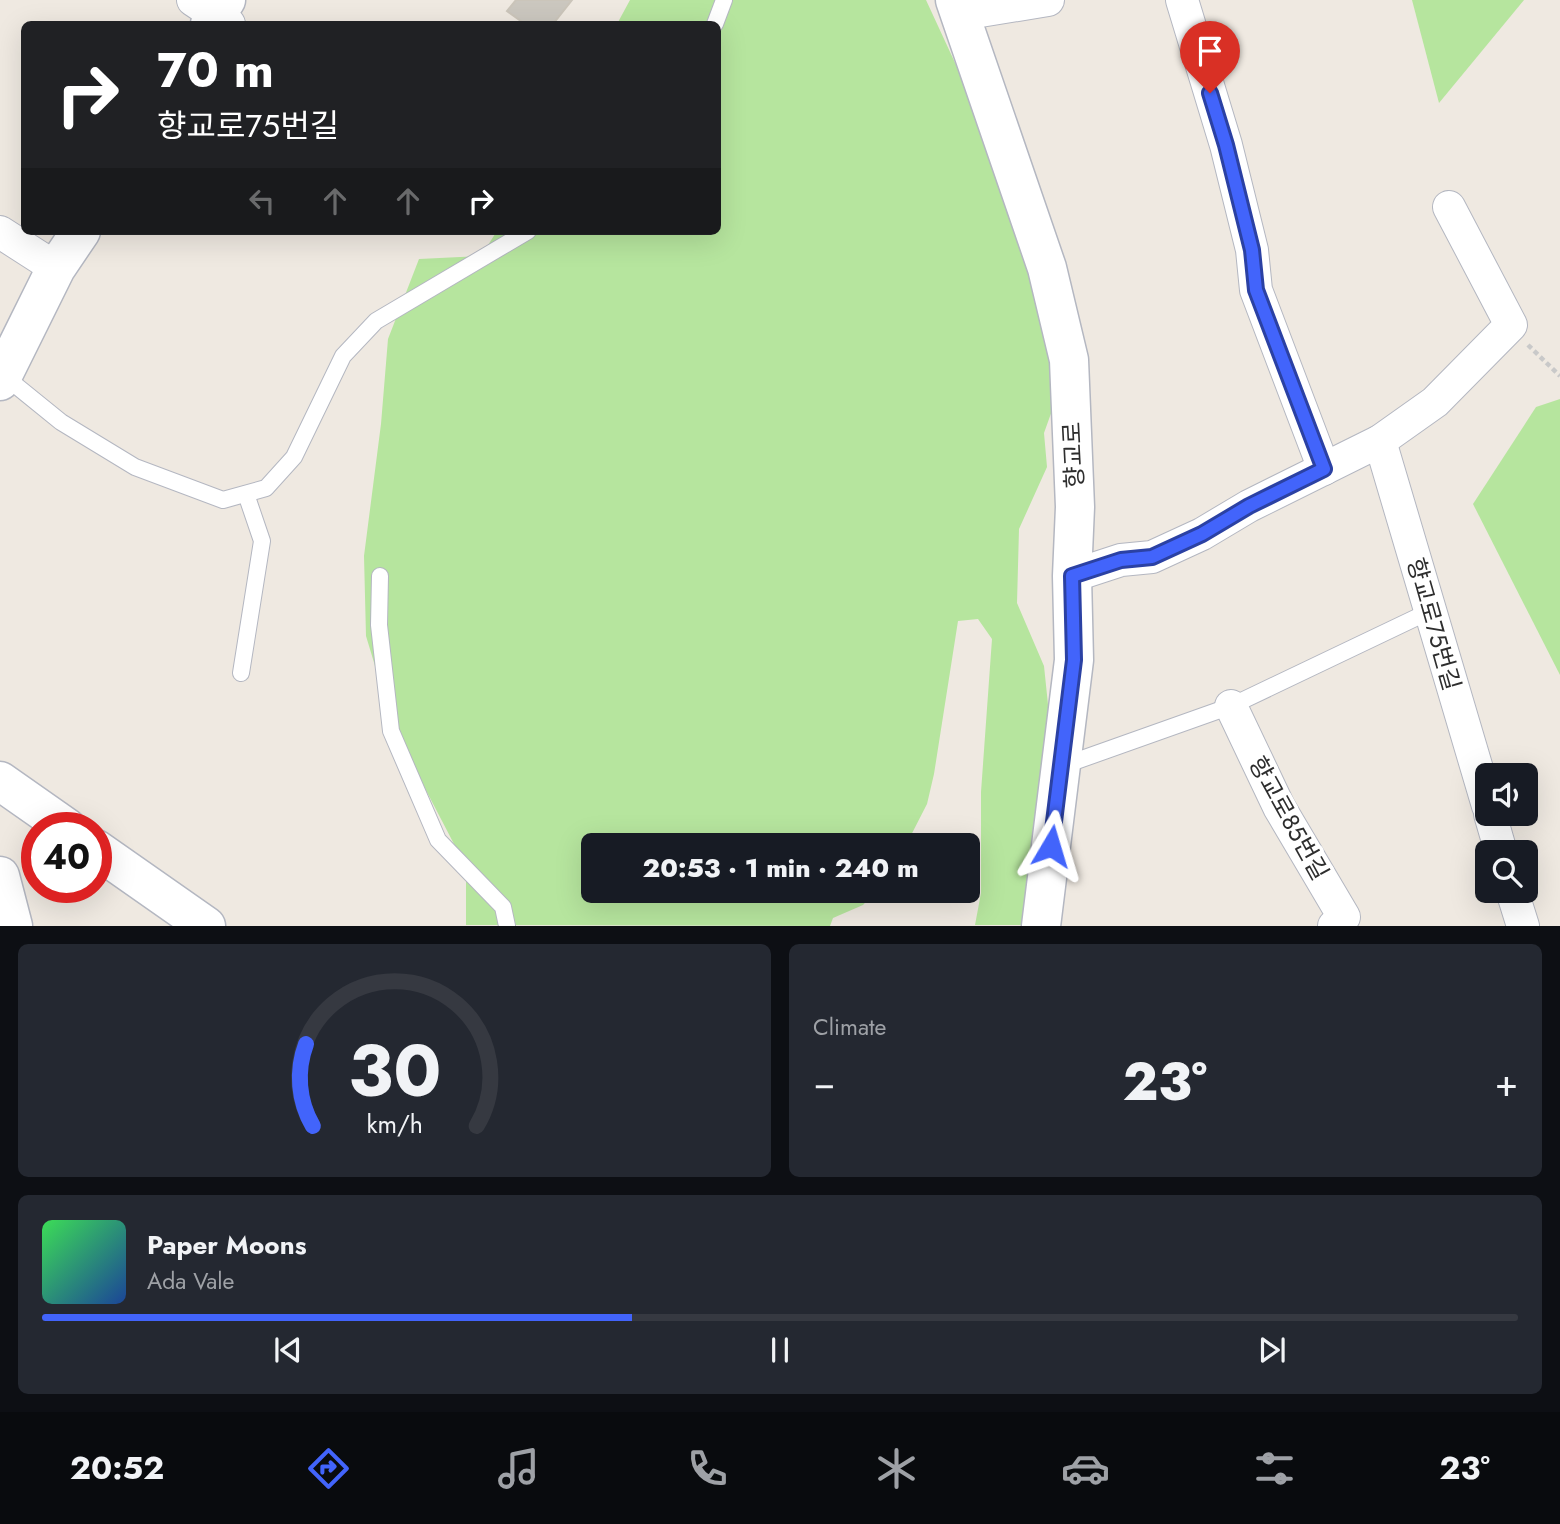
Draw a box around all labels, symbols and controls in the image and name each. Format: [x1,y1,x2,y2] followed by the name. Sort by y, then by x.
[1180,21,1240,93] pin
[1191,32,1229,70] icon: arrive
[157,35,274,105] text: 70 m
[42,49,133,140] icon: right
[157,103,339,149] text: 향교로75번길
[243,182,281,220] icon: left
[316,182,354,220] icon: ahead
[389,182,427,220] icon: ahead
[462,182,500,220] icon: right
[1054,421,1092,489] street label: 향교로
[1398,554,1470,694] street label: 향교로75번길
[1240,750,1338,886] street label: 향교로85번길
[1475,763,1538,903] map controls
[1475,763,1538,826] button: sound
[1014,809,1088,883] position arrow
[21,812,112,903] speed limit sign: 40
[1475,840,1538,903] button: search
[642,849,919,887] text: 20:53 · 1 min · 240 m
[813,1010,886,1044] text: Climate
[348,1019,441,1124] text: 30
[1123,1044,1207,1120] text: 23°
[813,1055,835,1110] text: −
[1495,1055,1518,1110] text: +
[366,1106,423,1142] text: km/h
[147,1226,307,1264] text: Paper Moons
[147,1264,234,1298] text: Ada Vale
[269,1331,307,1369] icon: previous
[761,1331,799,1369] icon: pause
[1253,1331,1291,1369] icon: next
[304,1444,353,1493] icon: directions
[494,1444,543,1493] icon: music
[683,1444,732,1493] icon: phone
[872,1444,921,1493] icon: climate
[1061,1444,1110,1493] icon: car
[1250,1444,1299,1493] icon: filters
[70,1445,164,1491] text: 20:52
[1440,1445,1490,1491] text: 23°

